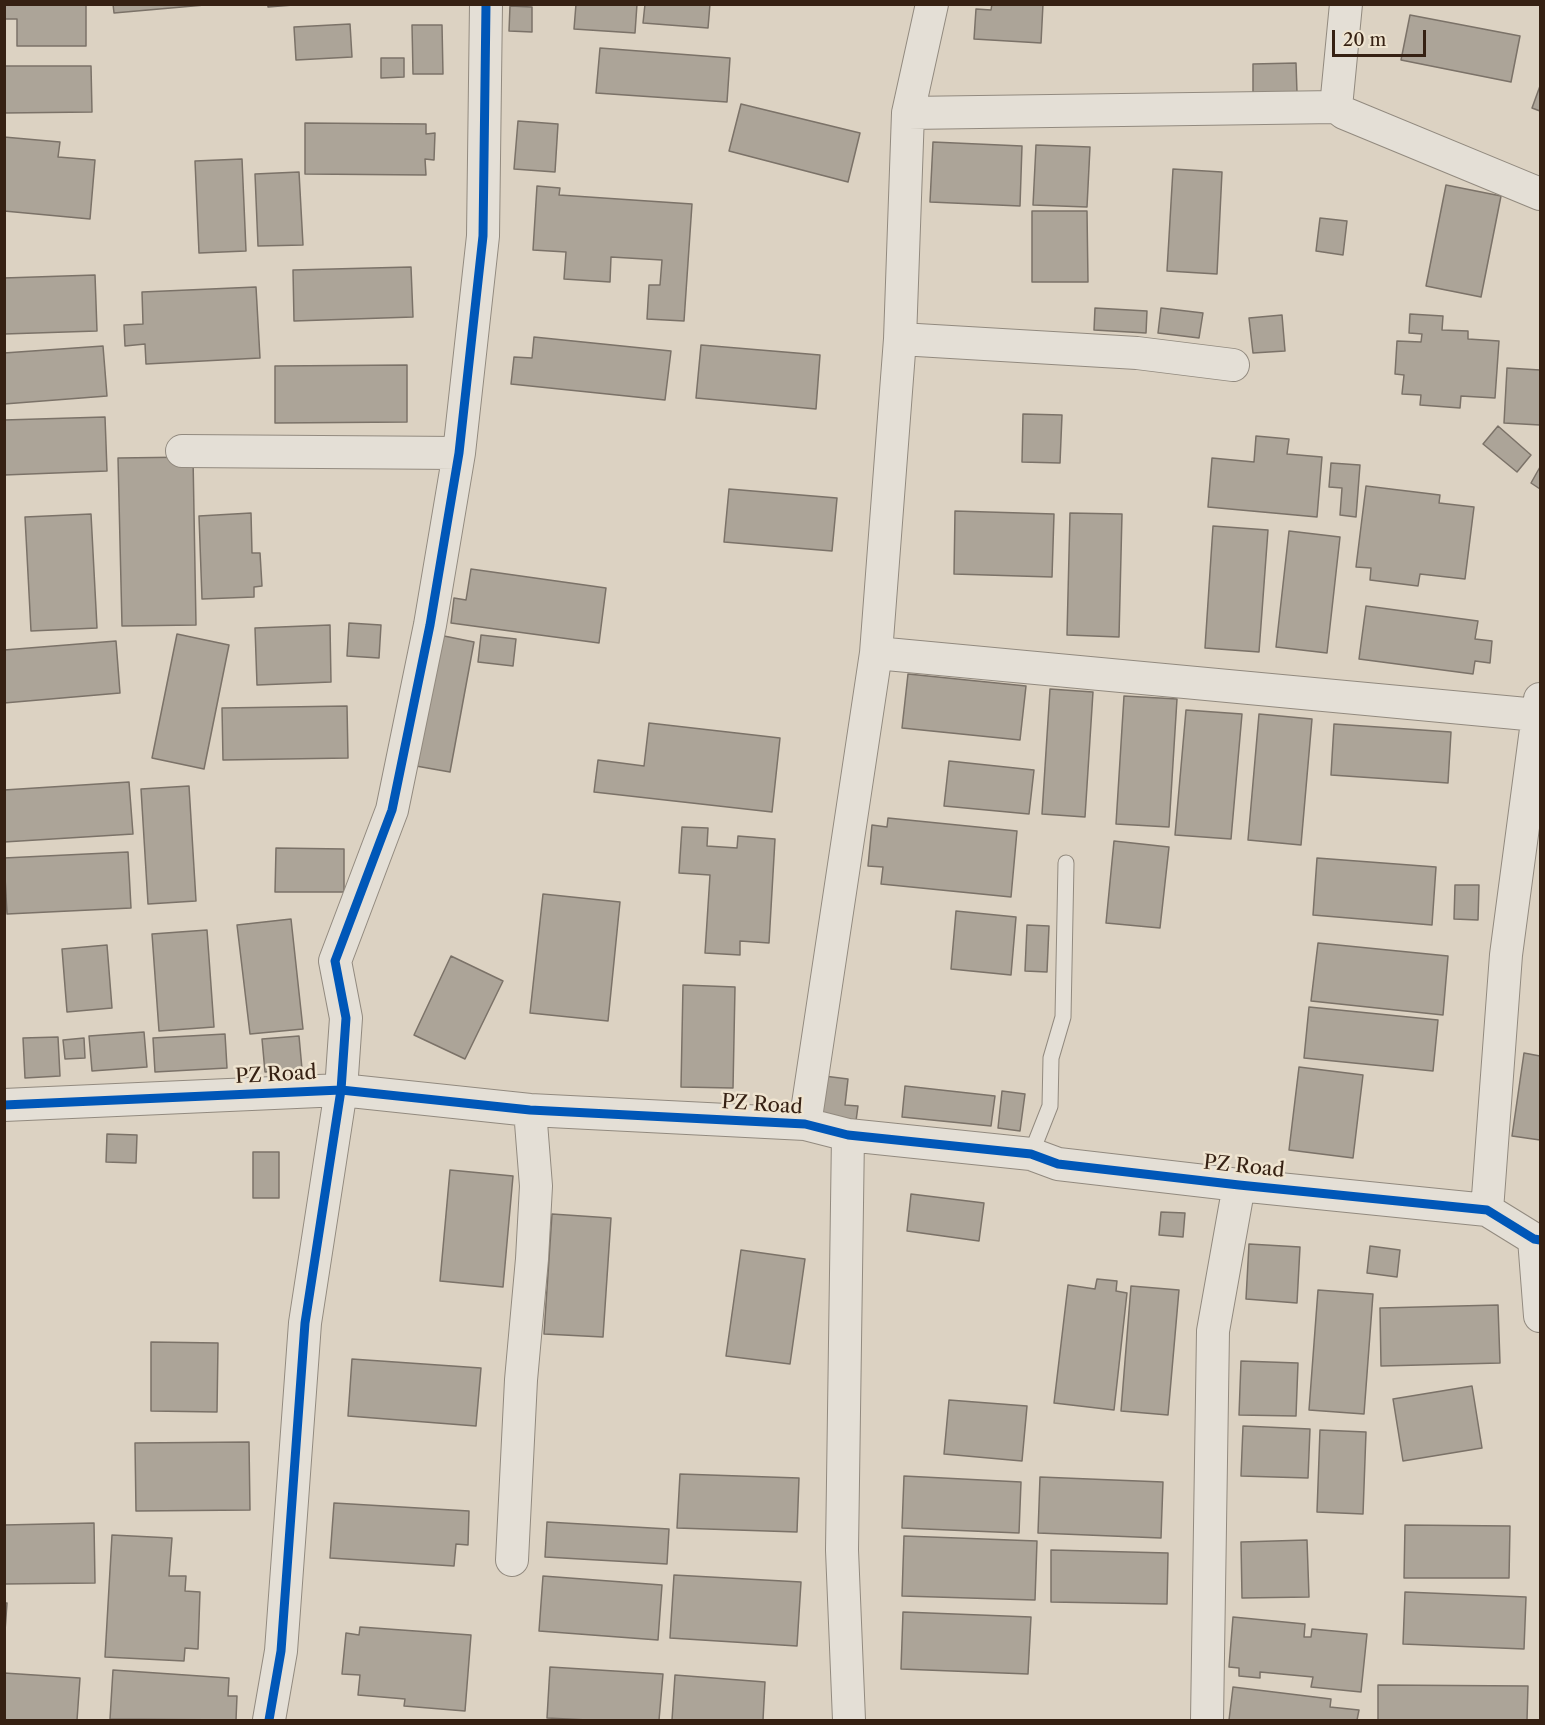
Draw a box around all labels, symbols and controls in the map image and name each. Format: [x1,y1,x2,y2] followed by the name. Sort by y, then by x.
[1335,18,1430,56] scale bar
[1343,29,1386,51] text: 20 m
[235,1061,317,1089] street label: PZ Road
[721,1090,803,1120] street label: PZ Road
[1202,1151,1286,1183] street label: PZ Road

